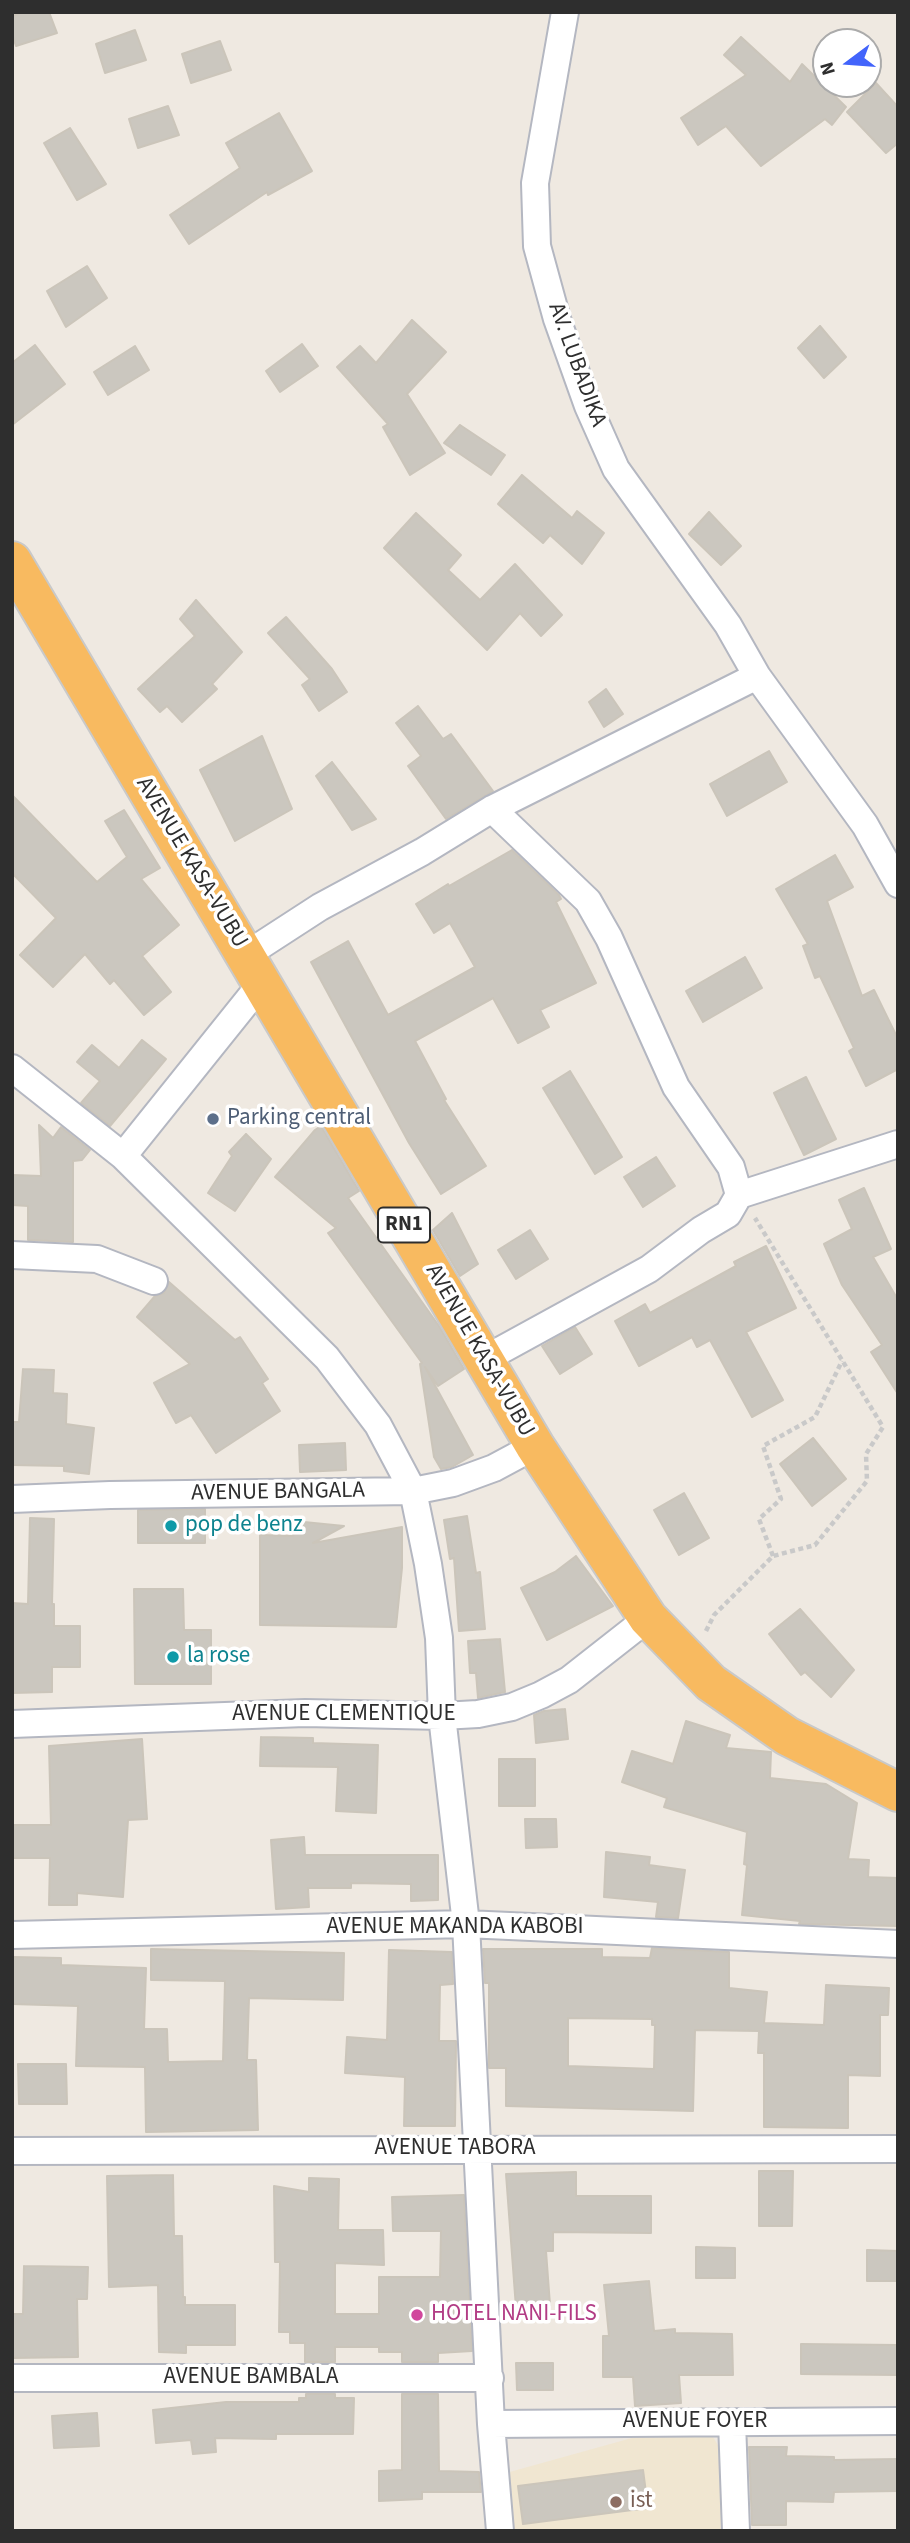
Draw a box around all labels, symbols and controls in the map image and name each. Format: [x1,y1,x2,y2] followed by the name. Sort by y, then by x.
[812,28,882,98] north arrow
[814,59,843,78] text: N
[541,299,611,431] street label: AV. LUBADIKA
[129,773,253,953] street label: AVENUE KASA-VUBU
[227,1105,371,1133] place label: Parking central
[205,1111,221,1127] marker: Parking central
[378,1208,430,1242] road number: RN1
[418,1260,540,1442] street label: AVENUE KASA-VUBU
[191,1478,365,1508] street label: AVENUE BANGALA
[185,1512,303,1540] place label: pop de benz
[163,1518,179,1534] marker: pop de benz
[187,1643,250,1671] place label: la rose
[165,1649,181,1665] marker: la rose
[232,1701,456,1729] street label: AVENUE CLEMENTIQUE
[326,1914,584,1942] street label: AVENUE MAKANDA KABOBI
[375,2135,535,2163] street label: AVENUE TABORA
[431,2301,597,2329] place label: HOTEL NANI-FILS
[409,2307,425,2323] marker: HOTEL NANI-FILS
[163,2364,339,2392] street label: AVENUE BAMBALA
[623,2408,767,2436] street label: AVENUE FOYER
[630,2488,653,2516] place label: ist
[608,2494,624,2510] marker: ist

